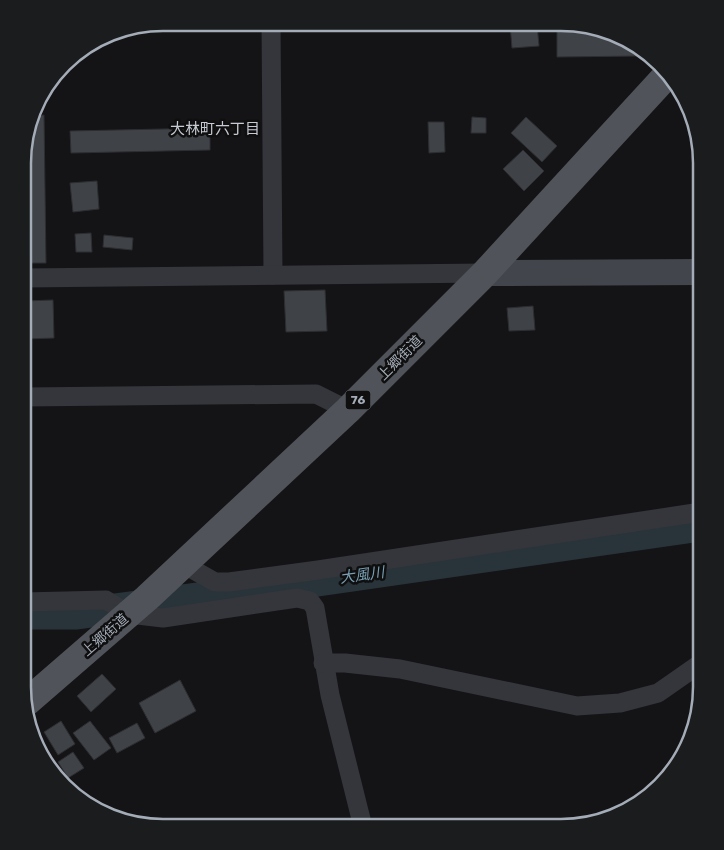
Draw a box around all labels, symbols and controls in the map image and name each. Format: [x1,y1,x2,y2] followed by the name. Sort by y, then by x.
[170,120,260,138] district label: 大林町六丁目
[374,332,426,384] street label: 上郷街道
[346,390,370,410] road number: 76
[338,563,388,587] water label: 大風川
[78,610,132,660] street label: 上郷街道

